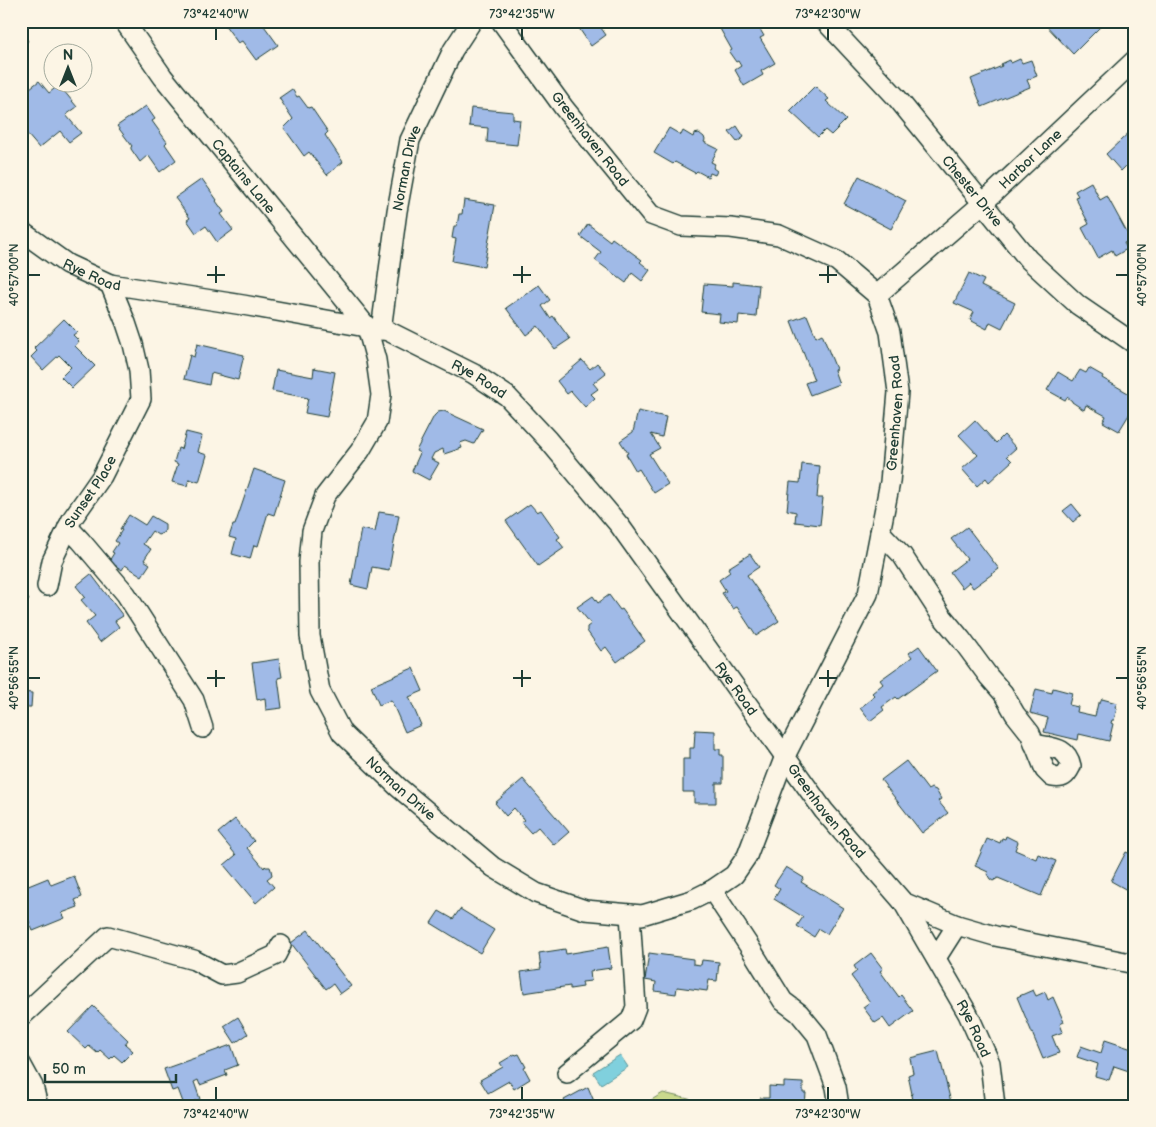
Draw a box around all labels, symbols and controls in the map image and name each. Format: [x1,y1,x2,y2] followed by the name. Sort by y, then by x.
[183,7,249,22] text: 73°42'40"W
[489,7,555,22] text: 73°42'35"W
[795,7,861,22] text: 73°42'30"W
[42,42,92,92] north arrow
[63,47,73,64] text: N
[548,88,632,190] street label: Greenhaven Road
[389,122,424,212] street label: Norman Drive
[995,125,1065,192] street label: Harbor Lane
[208,135,279,217] street label: Captains Lane
[938,152,1007,230] street label: Chester Drive
[7,244,22,306] text: 40°57'00"N
[1135,244,1150,306] text: 40°57'00"N
[60,255,122,294] street label: Rye Road
[883,354,907,472] street label: Greenhaven Road
[449,356,510,402] street label: Rye Road
[61,452,120,530] street label: Sunset Place
[7,646,22,710] text: 40°56'55"N
[1135,646,1150,710] text: 40°56'55"N
[712,659,761,719] street label: Rye Road
[363,753,439,824] street label: Norman Drive
[784,760,869,861] street label: Greenhaven Road
[953,997,995,1060] street label: Rye Road
[45,1052,176,1084] scale bar
[52,1060,86,1079] text: 50 m
[183,1107,249,1122] text: 73°42'40"W
[489,1107,555,1122] text: 73°42'35"W
[795,1107,861,1122] text: 73°42'30"W

